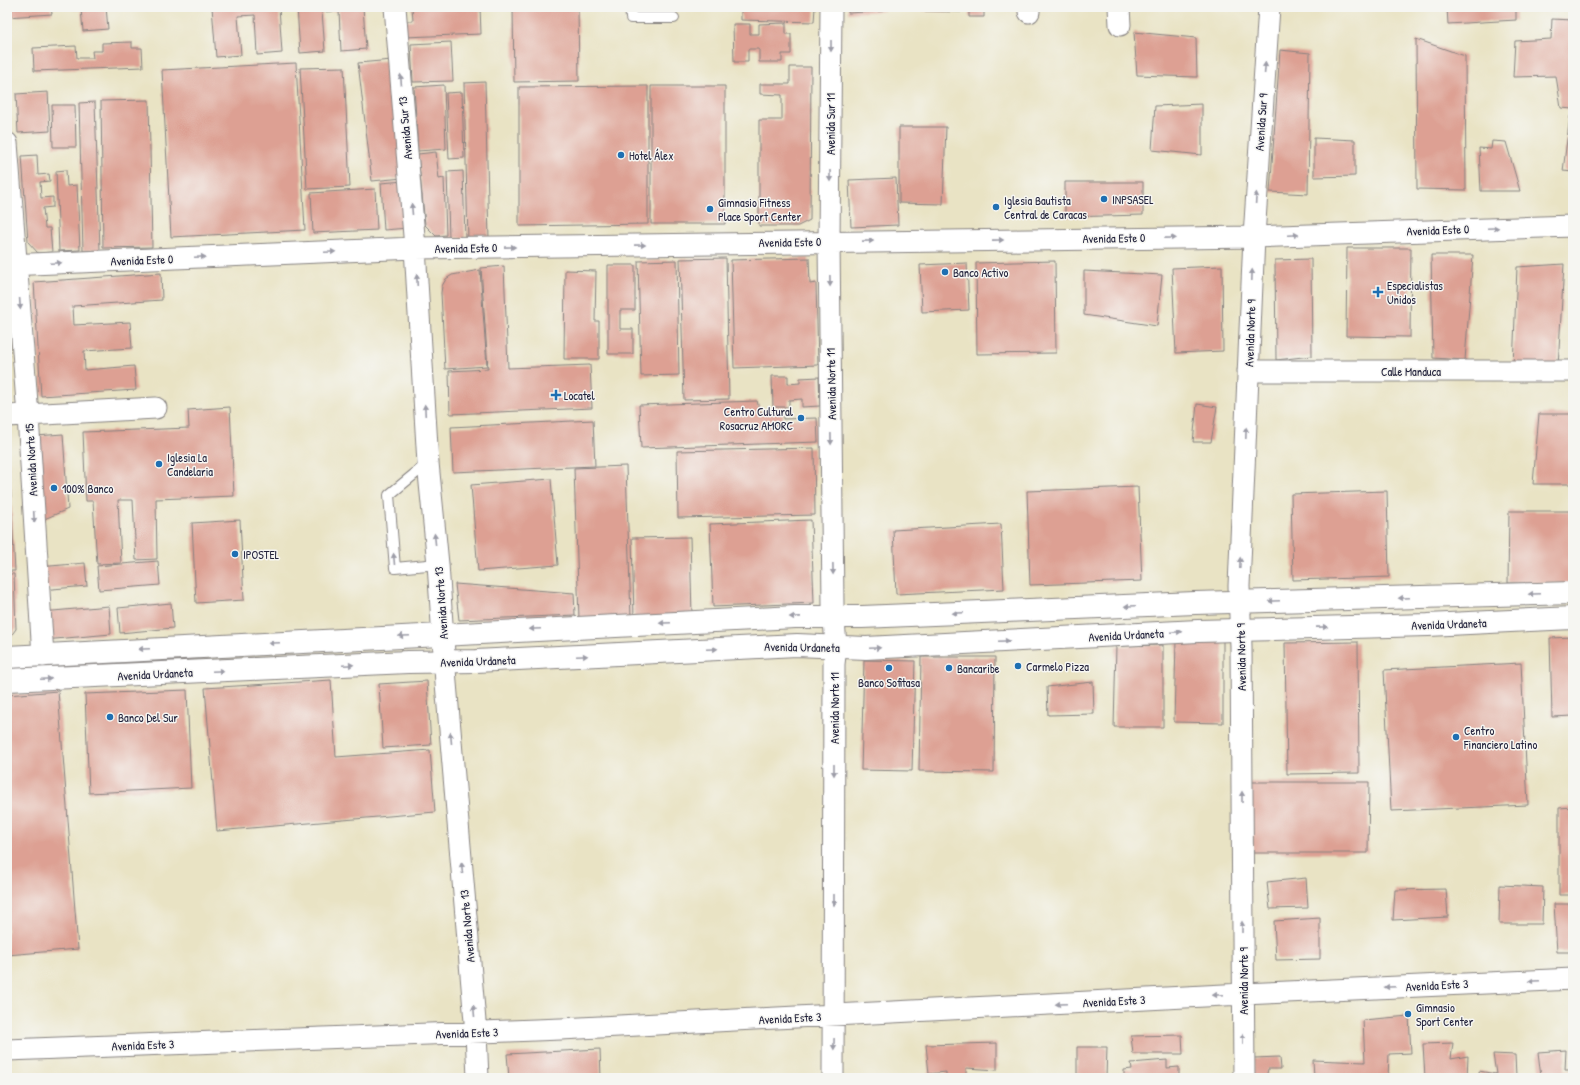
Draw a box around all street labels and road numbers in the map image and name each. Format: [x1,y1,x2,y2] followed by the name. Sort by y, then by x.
[1251,92,1272,151] street label: Avenida Sur 9
[822,93,839,155] street label: Avenida Sur 11
[394,96,416,160] street label: Avenida Sur 13
[1406,220,1470,240] street label: Avenida Este 0
[1083,229,1145,247] street label: Avenida Este 0
[759,233,821,251] street label: Avenida Este 0
[435,239,497,257] street label: Avenida Este 0
[110,250,174,270] street label: Avenida Este 0
[1240,298,1260,367] street label: Avenida Norte 9
[822,348,840,420] street label: Avenida Norte 11
[1381,363,1441,380] street label: Calle Manduca
[21,423,41,497] street label: Avenida Norte 15
[430,566,452,640] street label: Avenida Norte 13
[1411,614,1487,634] street label: Avenida Urdaneta
[1232,622,1250,691] street label: Avenida Norte 9
[1088,625,1164,645] street label: Avenida Urdaneta
[764,638,840,656] street label: Avenida Urdaneta
[440,651,516,671] street label: Avenida Urdaneta
[117,664,193,684] street label: Avenida Urdaneta
[826,672,843,744] street label: Avenida Norte 11
[455,889,479,963] street label: Avenida Norte 13
[1235,947,1252,1015] street label: Avenida Norte 9
[1405,975,1469,995] street label: Avenida Este 3
[1082,991,1146,1011] street label: Avenida Este 3
[758,1008,822,1028] street label: Avenida Este 3
[435,1023,499,1043] street label: Avenida Este 3
[111,1035,175,1055] street label: Avenida Este 3

